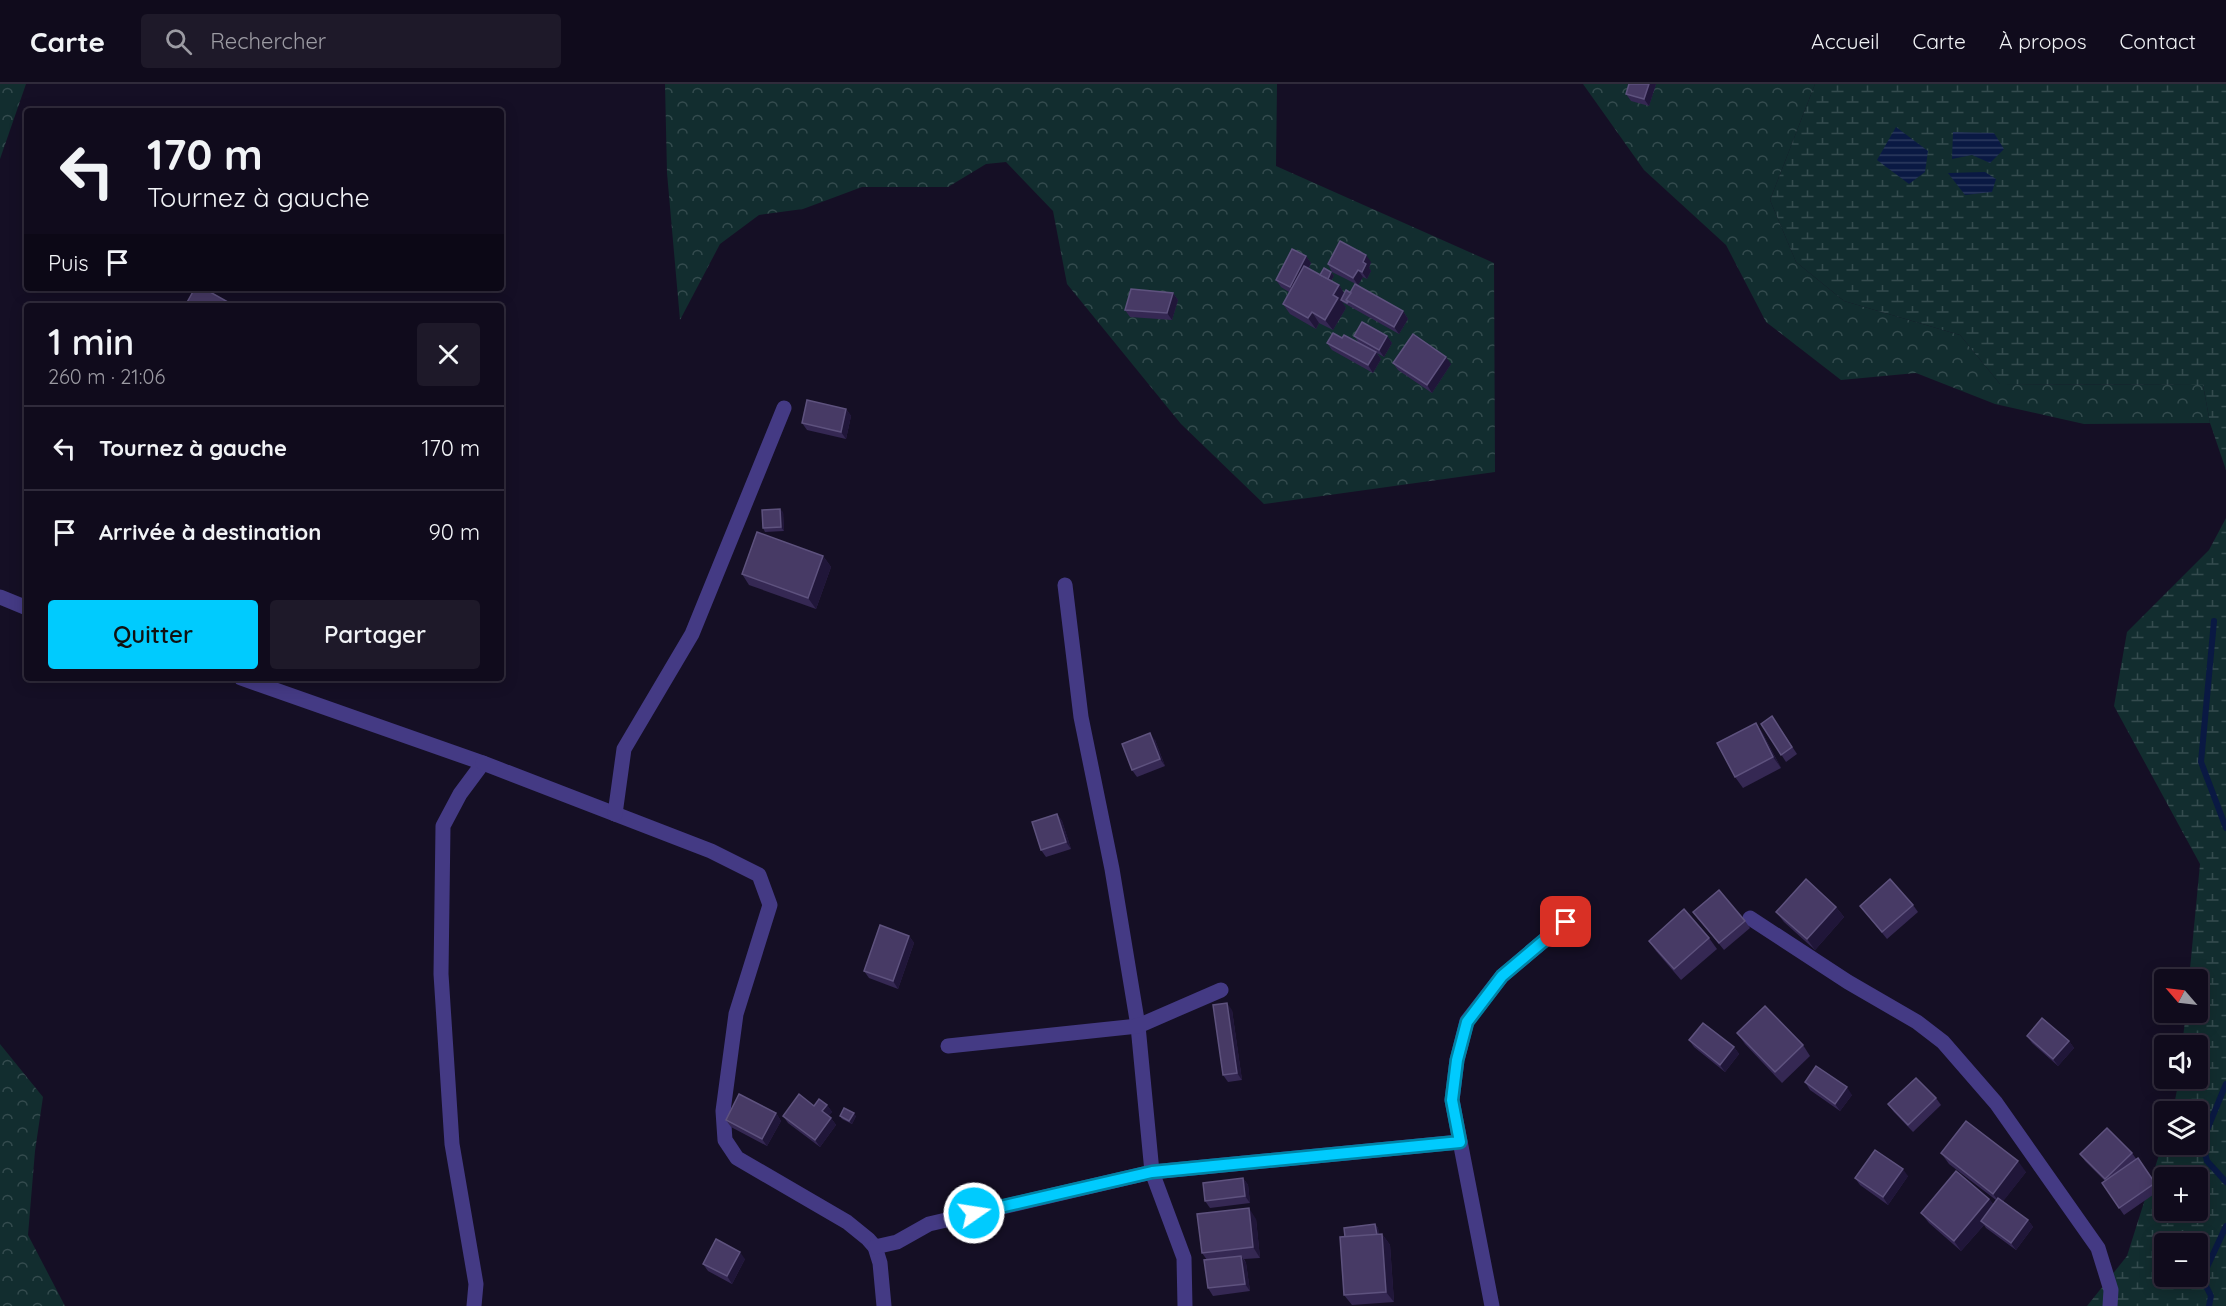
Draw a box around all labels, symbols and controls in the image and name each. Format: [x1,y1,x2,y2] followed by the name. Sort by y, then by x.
[141,14,561,68] search box
[30,24,105,59] text: Carte
[162,25,195,58] icon: search
[210,27,326,55] text: Rechercher
[1811,28,1880,54] text: Accueil
[1913,28,1966,54] text: Carte
[1999,28,2087,54] text: À propos
[2120,28,2196,54] text: Contact
[147,128,263,181] text: 170 m
[48,132,126,210] icon: left
[147,180,370,214] text: Tournez à gauche
[101,246,134,279] icon: arrive
[48,249,89,277] text: Puis
[48,319,134,364] text: 1 min
[417,323,480,386] button: close
[48,364,165,389] text: 260 m · 21:06
[48,432,81,465] icon: left
[99,434,287,462] text: Tournez à gauche
[421,434,480,462] text: 170 m
[48,516,81,549] icon: arrive
[99,518,321,546] text: Arrivée à destination
[429,518,480,546] text: 90 m
[48,600,258,669] button: Quitter
[270,600,480,669] button: Partager
[1540,896,1591,947] pin
[1549,905,1582,938] icon: arrive
[2154,969,2208,1023] north arrow
[2154,969,2208,1287] map controls
[2154,1035,2208,1089] button: sound
[2154,1101,2208,1155] button: layers
[2154,1167,2208,1221] button: +
[942,1181,1006,1245] position arrow
[2154,1233,2208,1287] button: −

